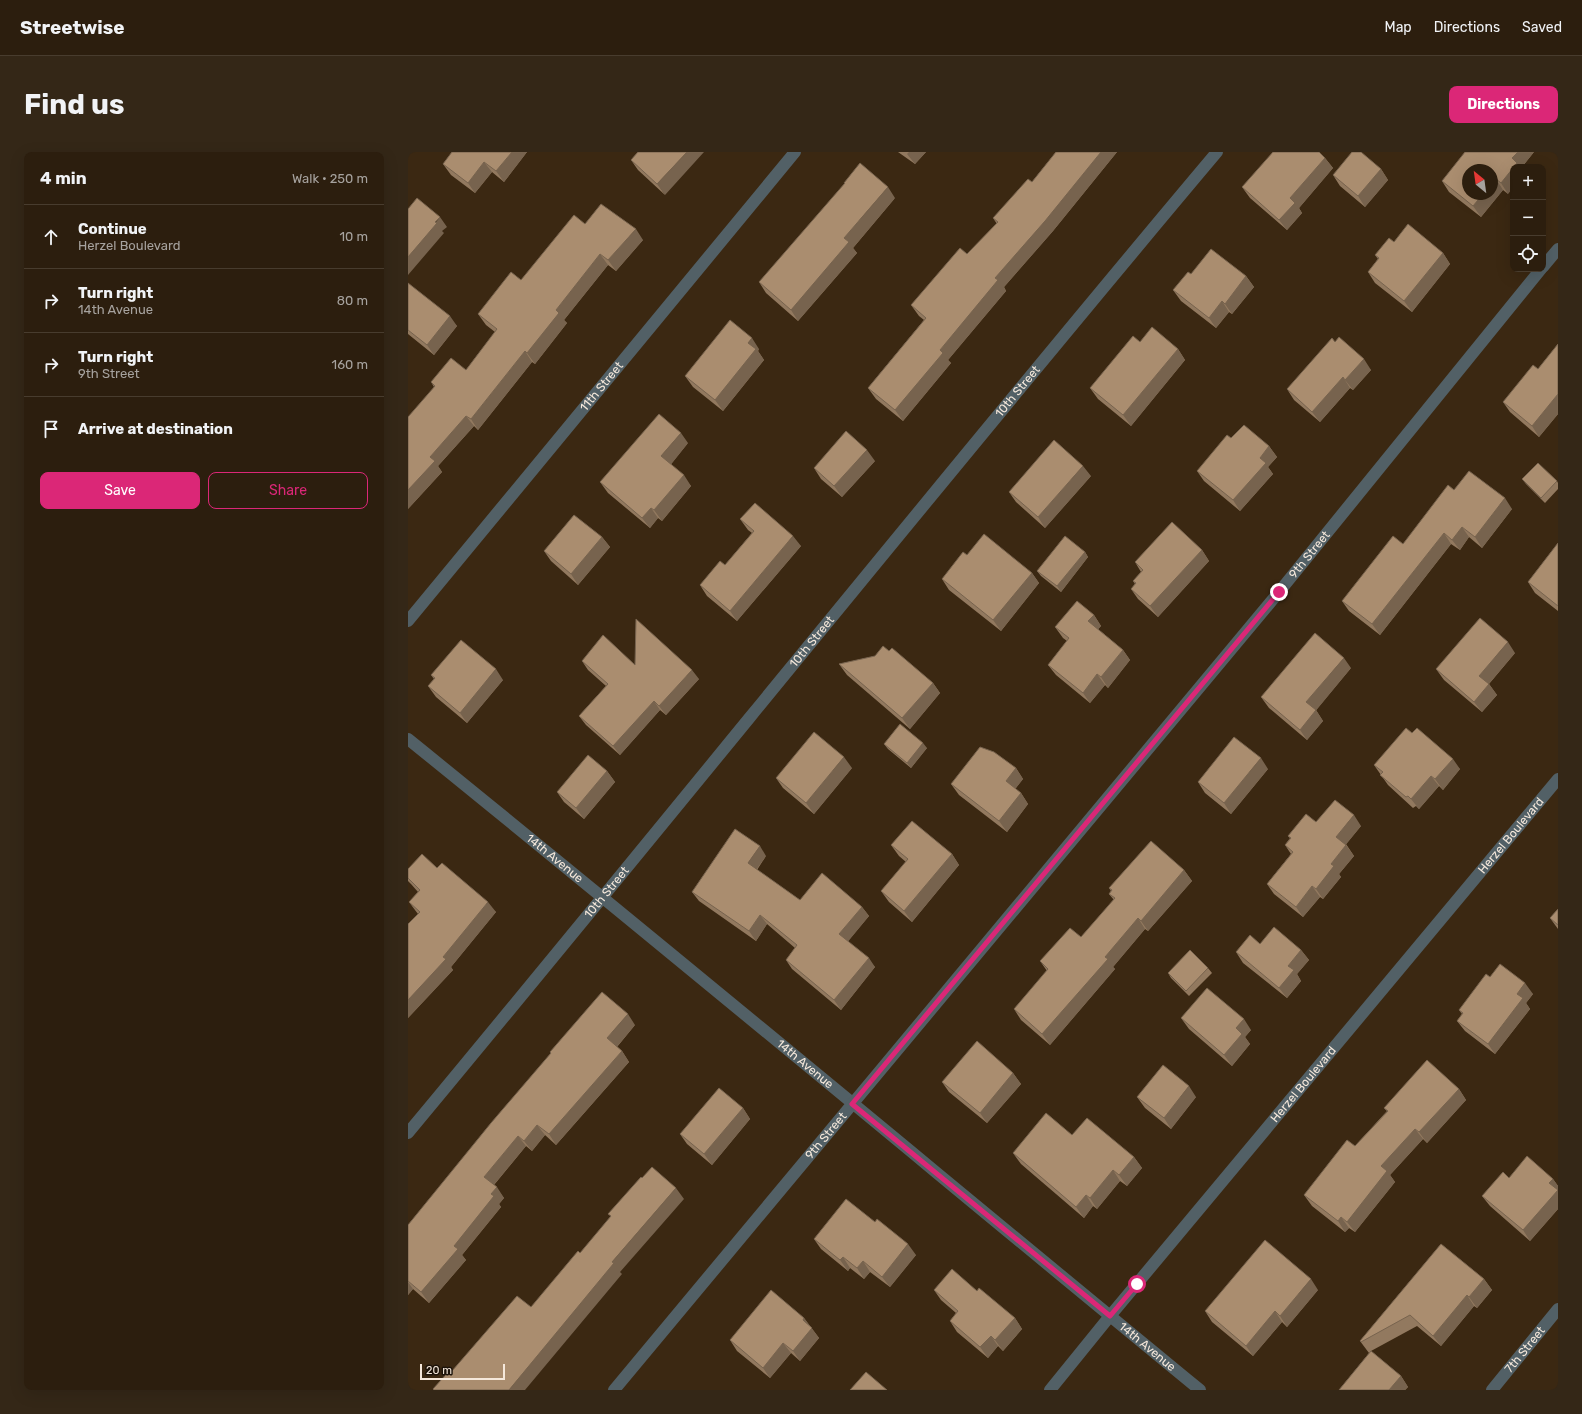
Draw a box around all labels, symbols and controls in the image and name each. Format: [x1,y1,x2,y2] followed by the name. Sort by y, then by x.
[20,16,125,39] text: Streetwise
[1385,19,1412,36] text: Map
[1434,19,1500,36] text: Directions
[1522,19,1562,36] text: Saved
[1449,86,1558,123] button: Directions
[24,88,124,121] text: Find us
[1462,164,1498,200] north arrow
[1510,164,1546,272] map controls
[1510,164,1546,200] button: +
[40,168,87,188] text: 4 min
[292,171,368,186] text: Walk · 250 m
[1510,200,1546,236] button: −
[78,220,147,238] text: Continue
[40,226,62,248] icon: ahead
[339,229,368,244] text: 10 m
[1510,236,1546,272] button: locate
[78,238,181,253] text: Herzel Boulevard
[78,284,153,302] text: Turn right
[40,290,62,312] icon: right
[337,293,368,308] text: 80 m
[78,302,153,317] text: 14th Avenue
[78,348,153,366] text: Turn right
[40,354,62,376] icon: right
[332,357,368,372] text: 160 m
[577,359,626,414] street label: 11th Street
[992,363,1043,420] street label: 10th Street
[78,366,139,381] text: 9th Street
[40,418,62,440] icon: arrive
[78,420,233,438] text: Arrive at destination
[40,472,200,509] button: Save
[208,472,368,509] button: Share
[1286,528,1333,581] street label: 9th Street
[1270,583,1288,601] route end
[787,613,837,670] street label: 10th Street
[1475,795,1547,876] street label: Herzel Boulevard
[523,831,586,886] street label: 14th Avenue
[581,864,632,921] street label: 10th Street
[774,1036,836,1092] street label: 14th Avenue
[1268,1043,1339,1125] street label: Herzel Boulevard
[802,1109,850,1162] street label: 9th Street
[1128,1275,1146,1293] route start
[1116,1319,1179,1374] street label: 14th Avenue
[1502,1323,1548,1376] street label: 7th Street
[420,1362,505,1381] scale bar
[426,1364,452,1377] text: 20 m

